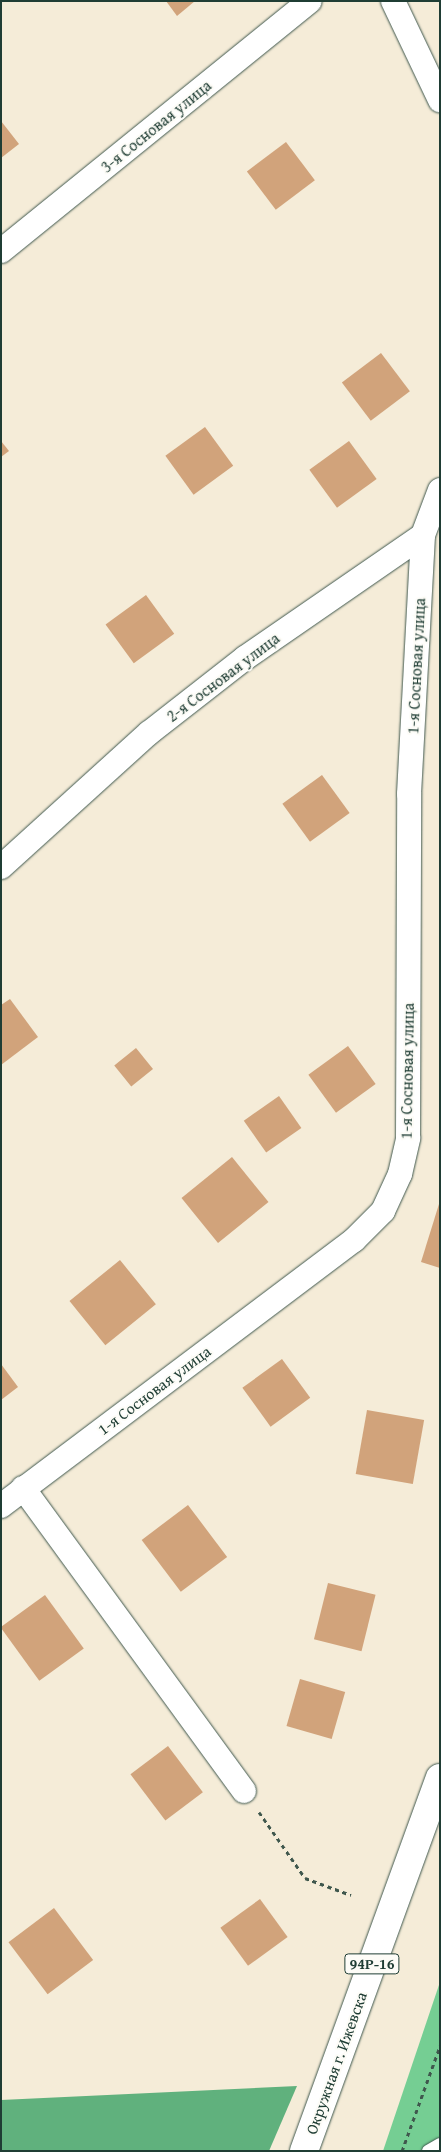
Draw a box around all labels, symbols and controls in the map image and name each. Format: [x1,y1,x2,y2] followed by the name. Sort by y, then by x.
[97,76,215,176] street label: 3-я Сосновая улица
[403,597,429,735] street label: 1-я Сосновая улица
[163,628,283,726] street label: 2-я Сосновая улица
[396,1003,418,1139] street label: 1-я Сосновая улица
[94,1341,214,1439] street label: 1-я Сосновая улица
[343,1952,401,1976] road number: 94Р-16
[301,1989,371,2137] street label: Окружная г. Ижевска

